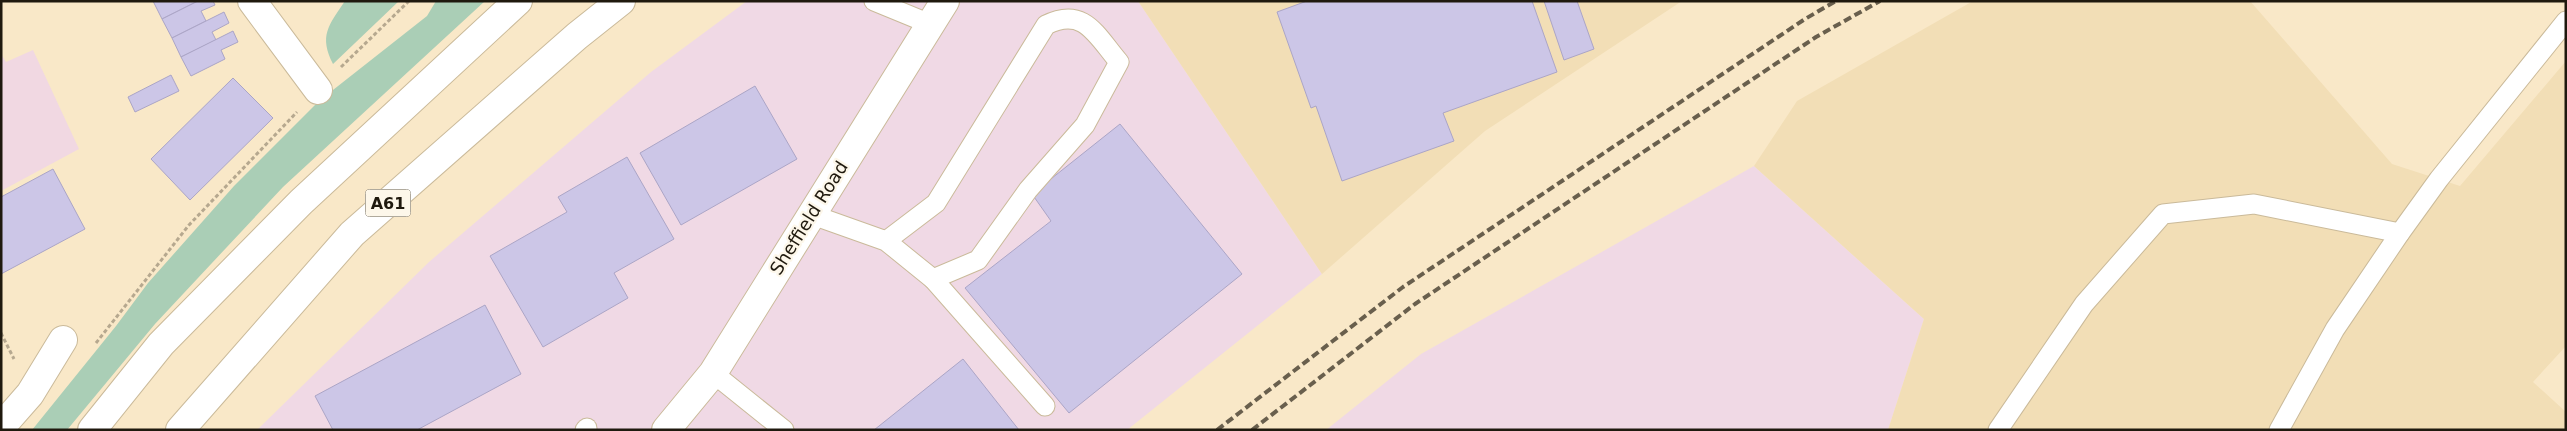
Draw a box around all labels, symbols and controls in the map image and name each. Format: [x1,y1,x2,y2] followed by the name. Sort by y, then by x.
[765,157,852,278] street label: Sheffield Road
[366,190,410,217] road number: A61

